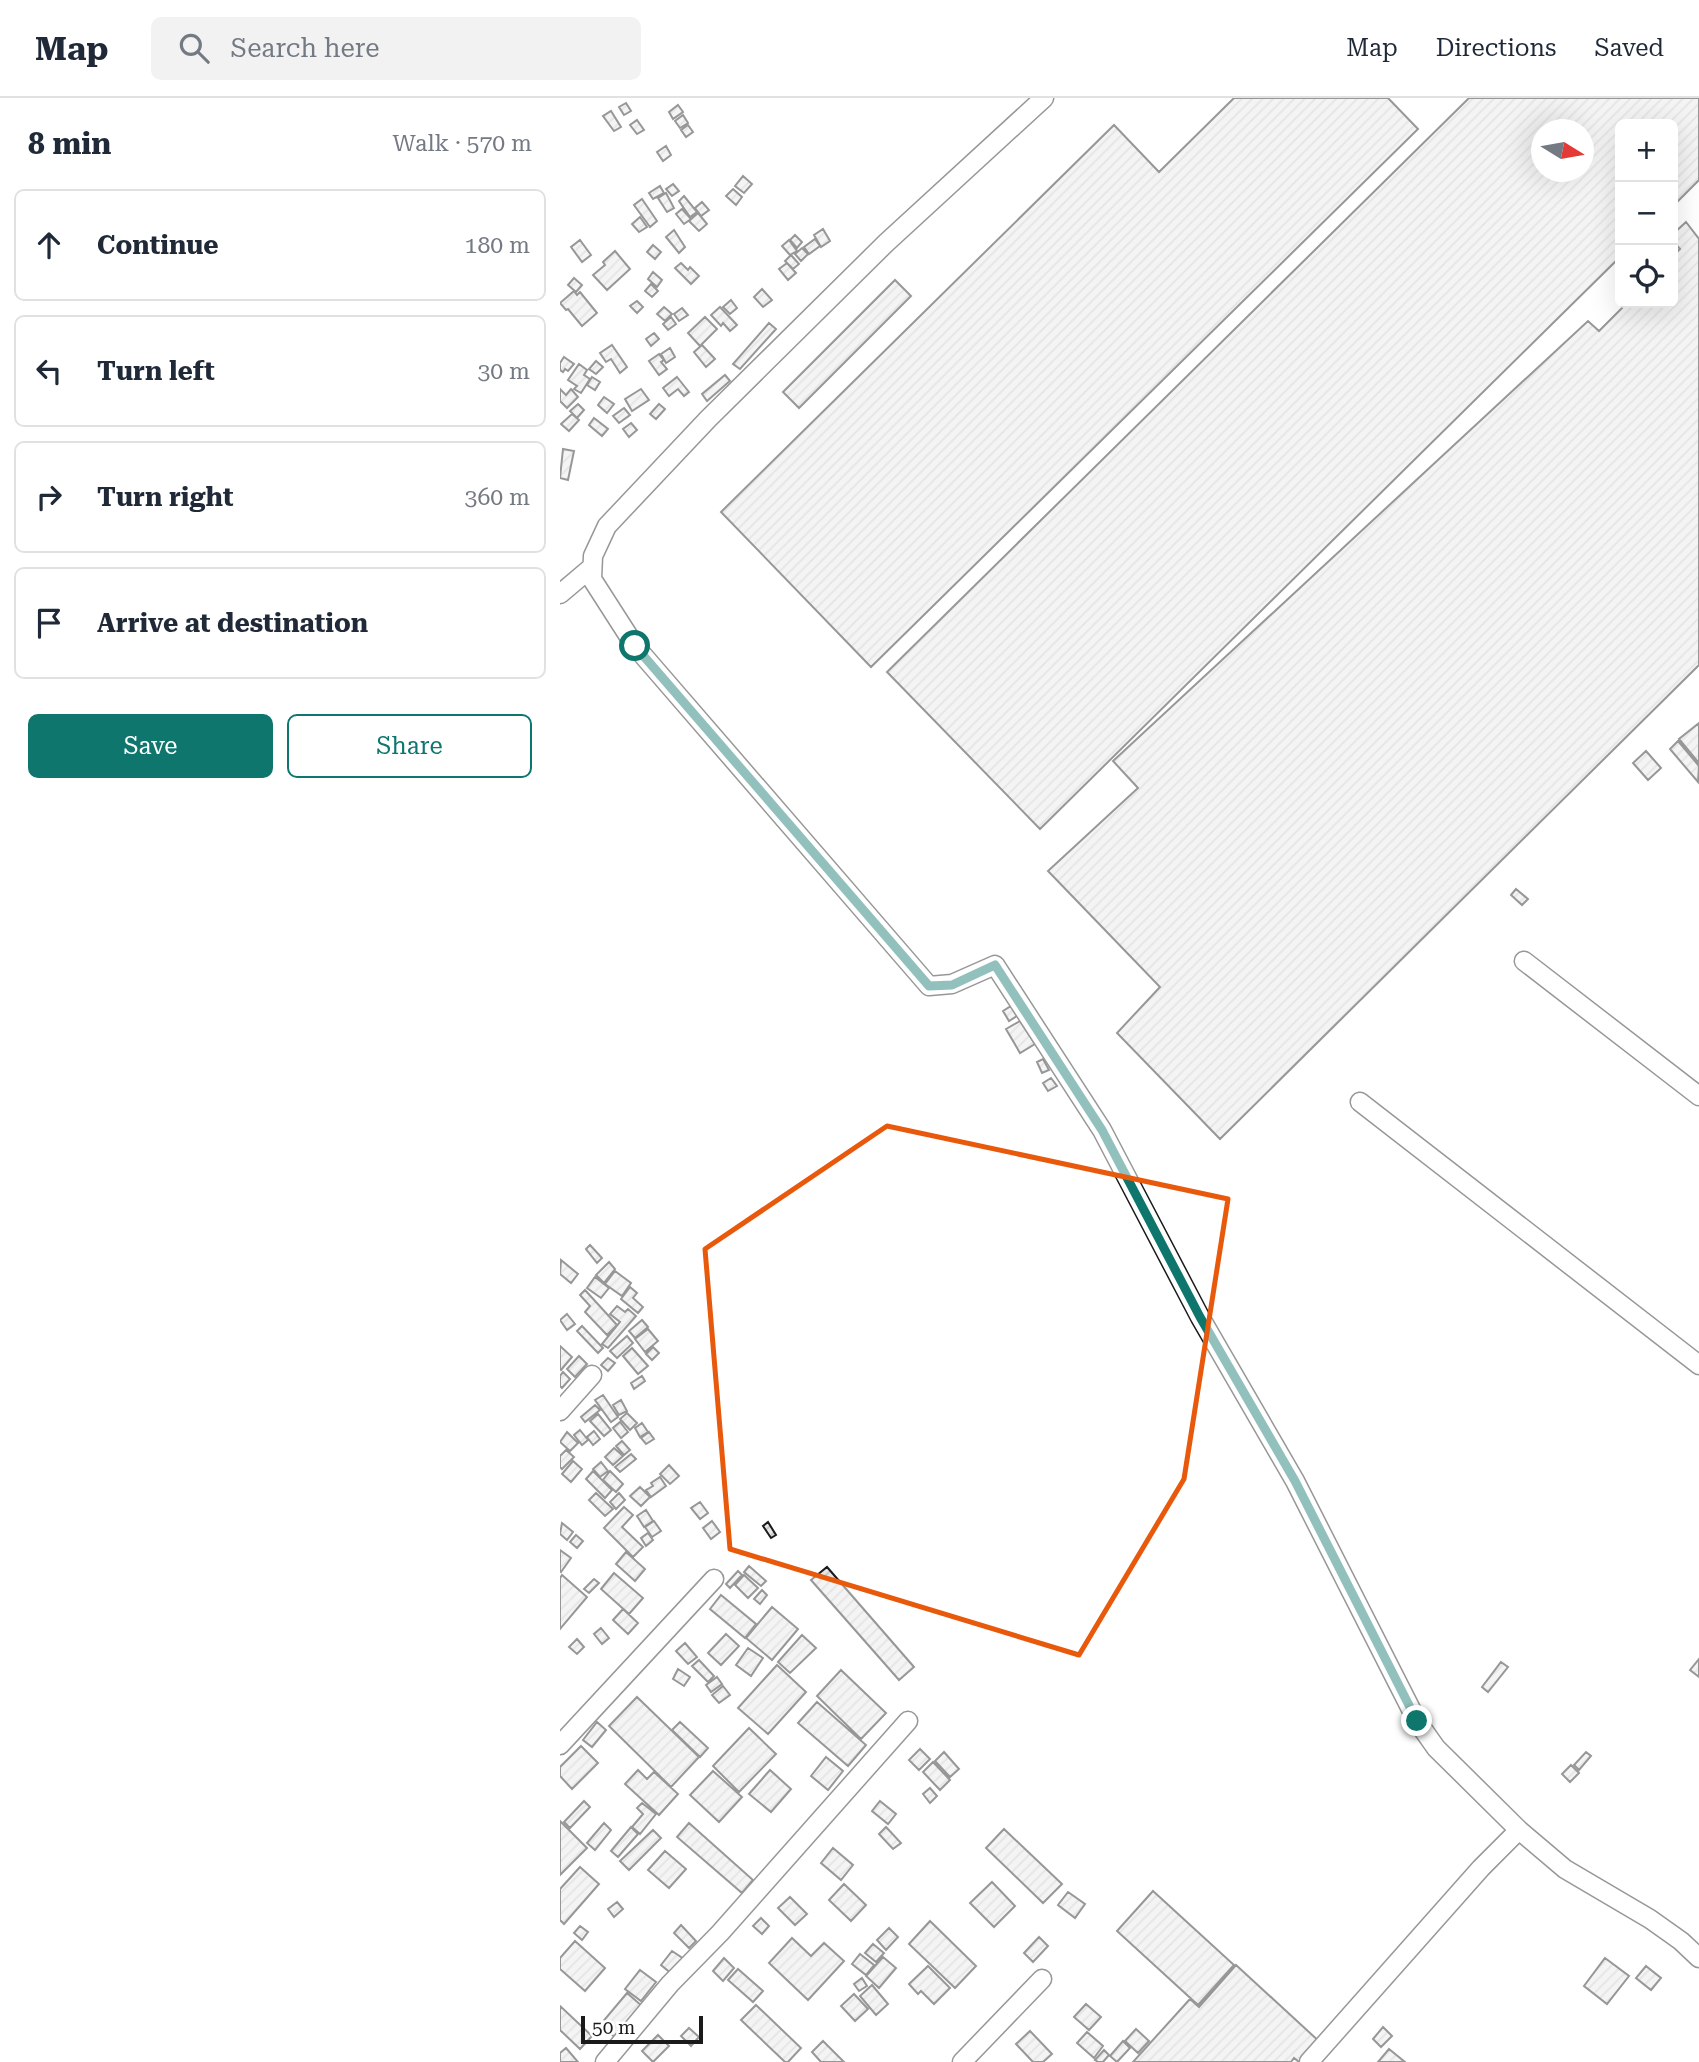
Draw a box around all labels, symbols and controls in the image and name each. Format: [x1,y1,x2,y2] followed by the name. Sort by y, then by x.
[151,17,641,80] search box
[35,29,109,68] text: Map
[175,29,213,67] icon: search
[231,33,380,63] text: Search here
[1346,34,1398,62] text: Map
[1436,34,1556,62] text: Directions
[1594,34,1664,62] text: Saved
[1531,119,1594,182] north arrow
[1615,119,1678,308] map controls
[1615,119,1678,182] button: +
[28,126,111,161] text: 8 min
[393,130,532,157] text: Walk · 570 m
[1615,182,1678,245] button: −
[30,226,68,264] icon: ahead
[97,230,219,260] text: Continue
[465,232,530,259] text: 180 m
[1615,245,1678,308] button: locate
[30,352,68,390] icon: left
[97,356,215,386] text: Turn left
[477,358,530,385] text: 30 m
[30,478,68,516] icon: right
[97,482,233,512] text: Turn right
[465,484,530,511] text: 360 m
[30,604,68,642] icon: arrive
[97,608,368,638] text: Arrive at destination
[619,630,650,661] route start
[28,714,273,778] button: Save
[287,714,532,778] button: Share
[1401,1705,1432,1736] route end
[581,2013,704,2045] scale bar
[592,2016,635,2039] text: 50 m

